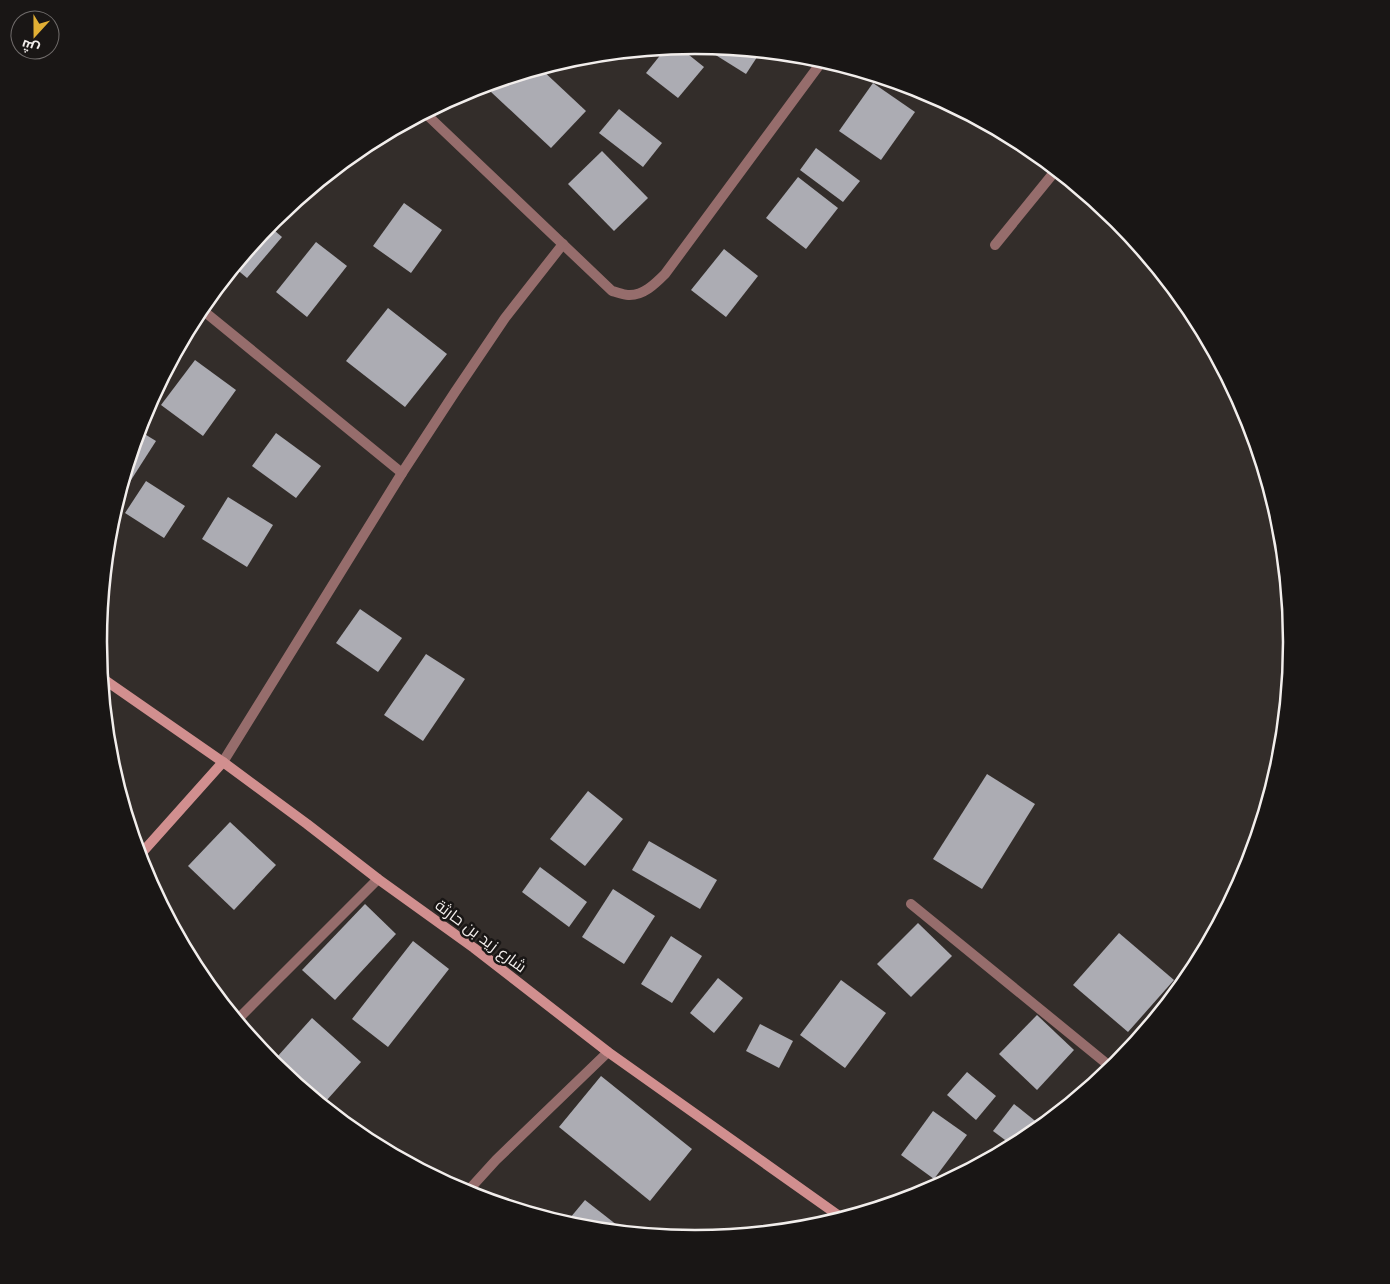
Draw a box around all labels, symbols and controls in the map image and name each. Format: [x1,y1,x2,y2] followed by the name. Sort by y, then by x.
[10,10,60,60] north arrow
[19,36,42,58] text: ش
[430,896,530,978] street label: شارع زيد بن حارثة

